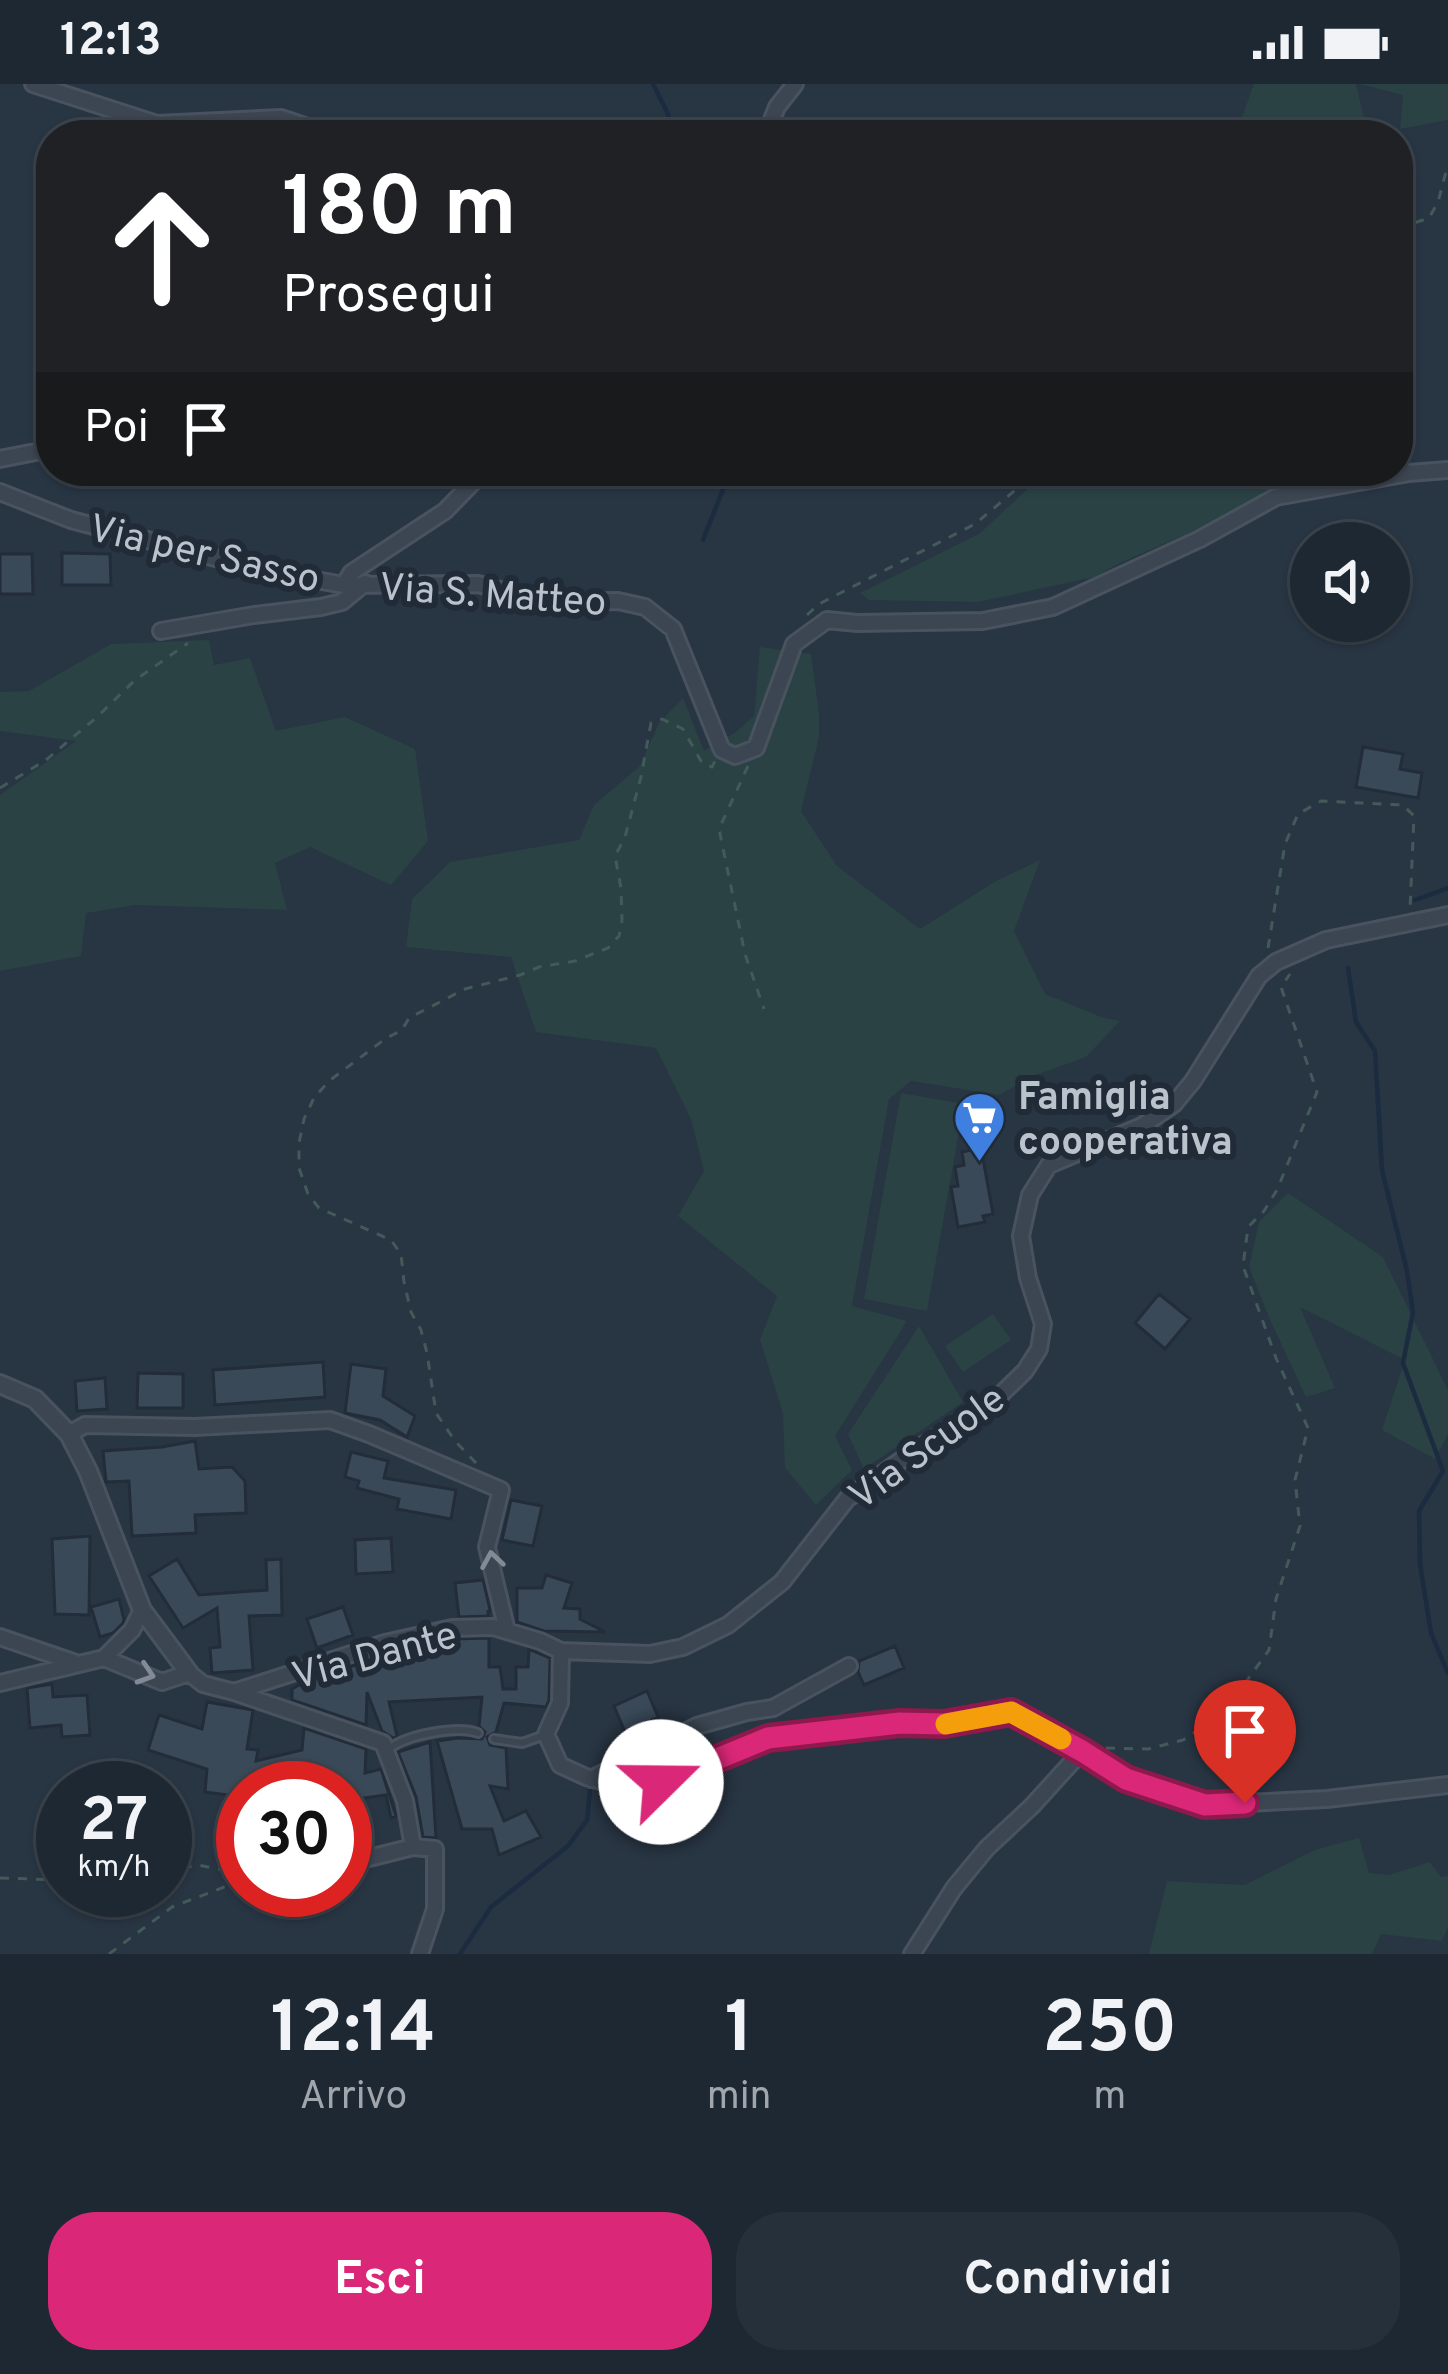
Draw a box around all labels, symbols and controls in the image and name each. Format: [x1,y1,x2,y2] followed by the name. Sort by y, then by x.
[60,14,161,71] text: 12:13
[282,159,517,265] text: 180 m
[84,168,240,324] icon: ahead
[282,263,495,332] text: Prosegui
[173,396,239,462] icon: arrive
[84,401,149,458] text: Poi
[84,506,324,607] street label: Via per Sasso
[1290,522,1410,642] map controls
[1290,522,1410,642] button: sound
[377,565,608,630] street label: Via S. Matteo
[1018,1075,1233,1169] place label: Famiglia cooperativa
[951,1089,1007,1163] supermarket icon: Famiglia cooperativa
[841,1376,1016,1523] street label: Via Scuole
[480,1551,506,1570] one-way arrow
[287,1613,463,1704] street label: Via Dante
[134,1660,155,1685] one-way arrow
[1194,1680,1296,1803] pin
[1212,1698,1278,1764] icon: arrive
[598,1719,724,1845] position arrow
[216,1761,372,1917] speed limit sign: 30
[80,1786,148,1862] text: 27
[78,1850,150,1887] text: km/h
[271,1986,436,2078] text: 12:14
[725,1986,754,2078] text: 1
[1042,1986,1177,2078] text: 250
[299,2074,407,2123] text: Arrivo
[707,2074,772,2123] text: min
[1093,2074,1126,2123] text: m
[48,2212,712,2350] button: Esci
[736,2212,1400,2350] button: Condividi

